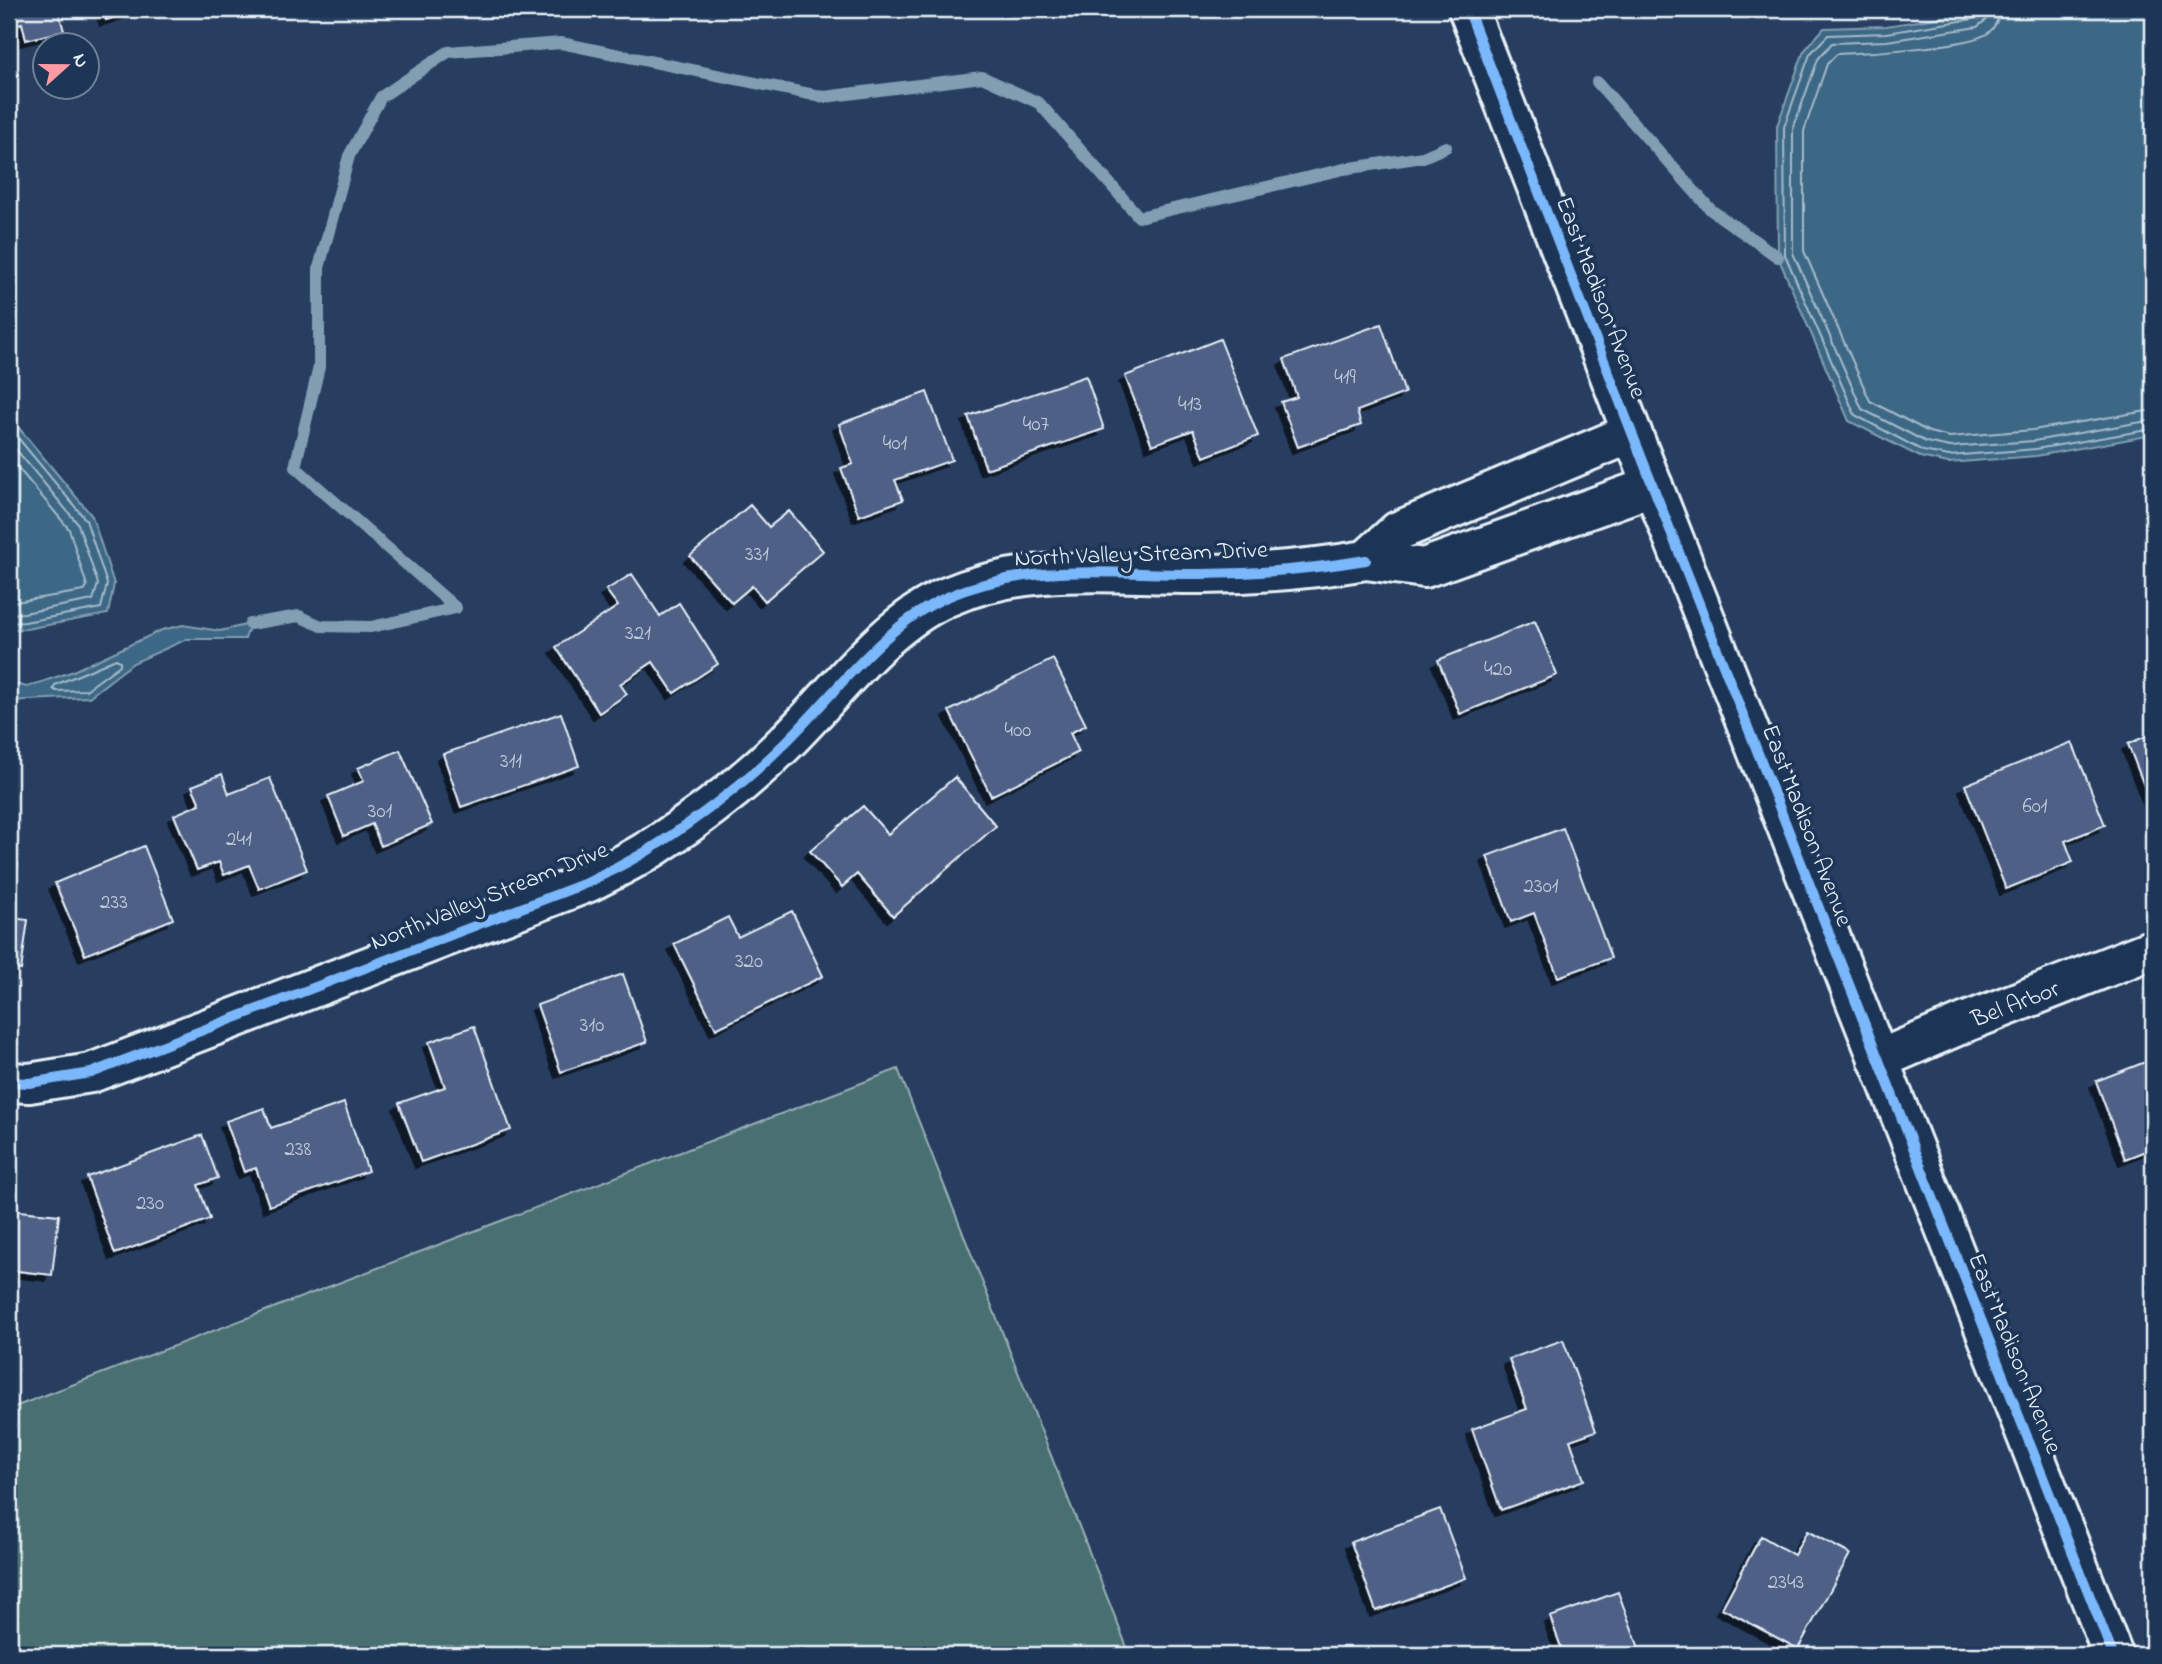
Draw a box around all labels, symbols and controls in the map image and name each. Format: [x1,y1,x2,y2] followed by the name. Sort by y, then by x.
[32,32,102,102] north arrow
[65,50,95,72] text: N
[1545,192,1654,404] street label: East Madison Avenue
[1334,363,1357,393] house number: 419
[1178,390,1202,420] house number: 413
[1023,410,1050,440] house number: 407
[883,429,908,459] house number: 401
[1014,534,1269,578] street label: North Valley Stream Drive
[745,540,769,570] house number: 331
[625,619,651,649] house number: 321
[1484,655,1512,685] house number: 420
[1005,716,1031,746] house number: 400
[1751,720,1860,932] street label: East Madison Avenue
[500,747,522,777] house number: 311
[2023,792,2048,822] house number: 601
[368,797,393,827] house number: 301
[226,825,252,855] house number: 241
[366,834,615,962] street label: North Valley Stream Drive
[1524,872,1559,902] house number: 2301
[100,888,128,918] house number: 233
[735,947,763,977] house number: 320
[1966,972,2066,1038] street label: Bel Arbor
[580,1011,604,1041] house number: 310
[285,1135,312,1165] house number: 238
[136,1189,164,1219] house number: 230
[1957,1248,2070,1460] street label: East Madison Avenue
[1768,1568,1804,1598] house number: 2343

